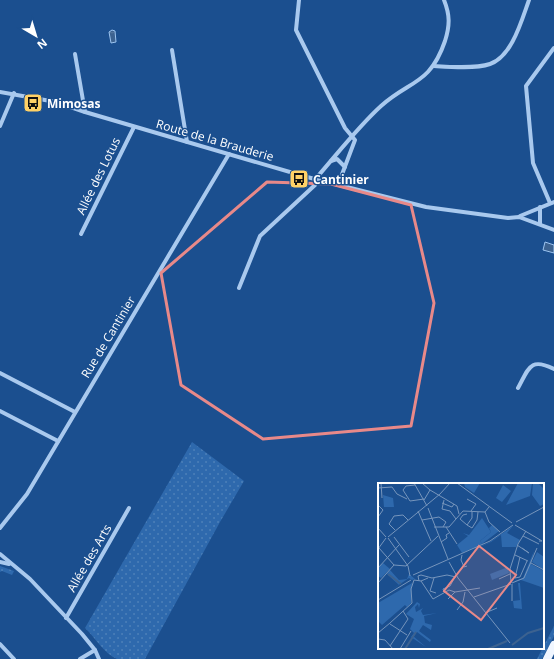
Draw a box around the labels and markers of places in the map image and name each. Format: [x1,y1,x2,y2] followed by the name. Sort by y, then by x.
[22,92,44,114] bus stop icon: Mimosas
[47,95,100,112] place label: Mimosas
[288,168,310,190] bus stop icon: Cantinier
[313,171,369,188] place label: Cantinier

